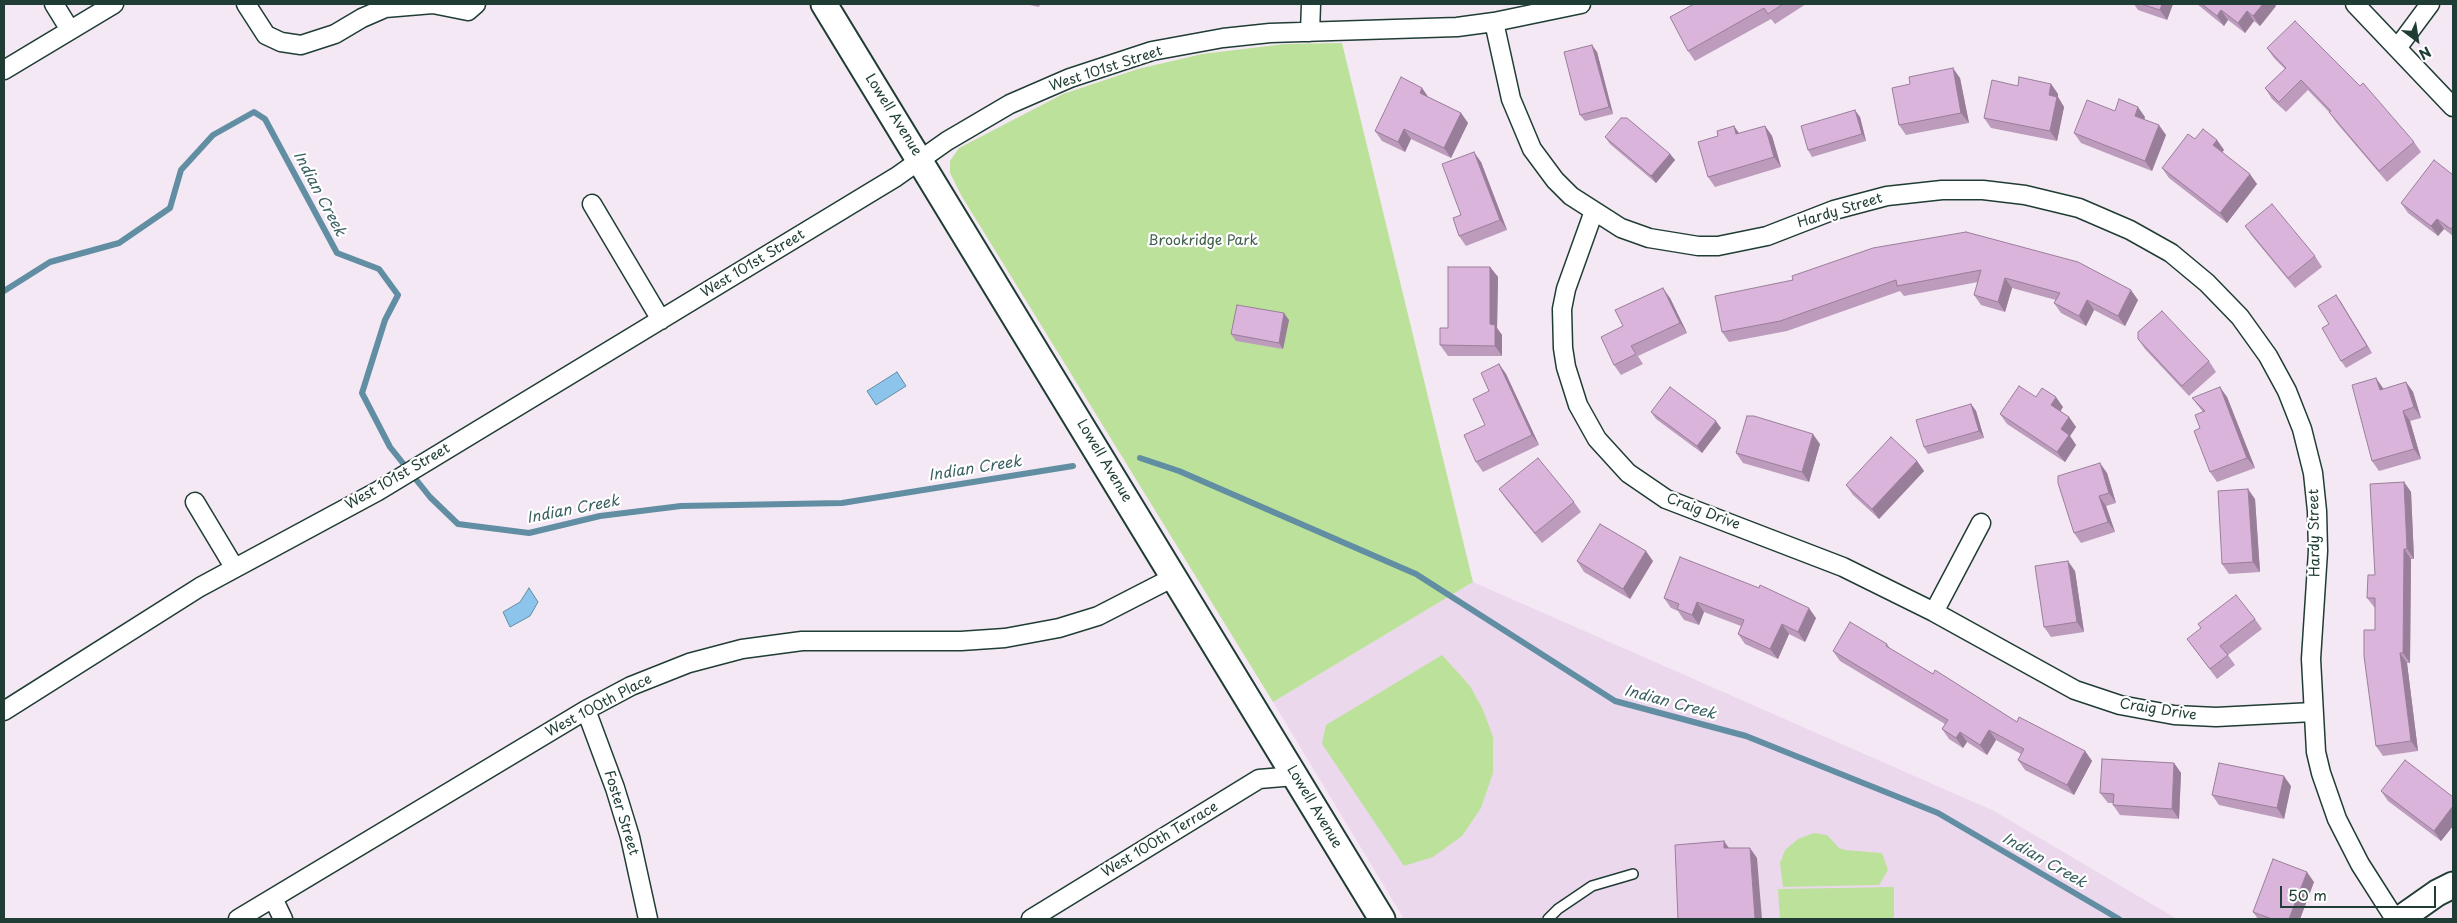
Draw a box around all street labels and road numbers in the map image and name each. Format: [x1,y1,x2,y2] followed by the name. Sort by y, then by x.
[1047,43,1165,95] street label: West 101st Street
[861,71,925,159] street label: Lowell Avenue
[1795,190,1885,232] street label: Hardy Street
[698,226,808,302] street label: West 101st Street
[1073,417,1135,505] street label: Lowell Avenue
[343,440,453,514] street label: West 101st Street
[2306,489,2324,577] street label: Hardy Street
[1664,490,1742,534] street label: Craig Drive
[543,671,655,741] street label: West 100th Place
[2118,696,2198,724] street label: Craig Drive
[1283,763,1345,851] street label: Lowell Avenue
[600,769,642,857] street label: Foster Street
[1099,799,1221,881] street label: West 100th Terrace

